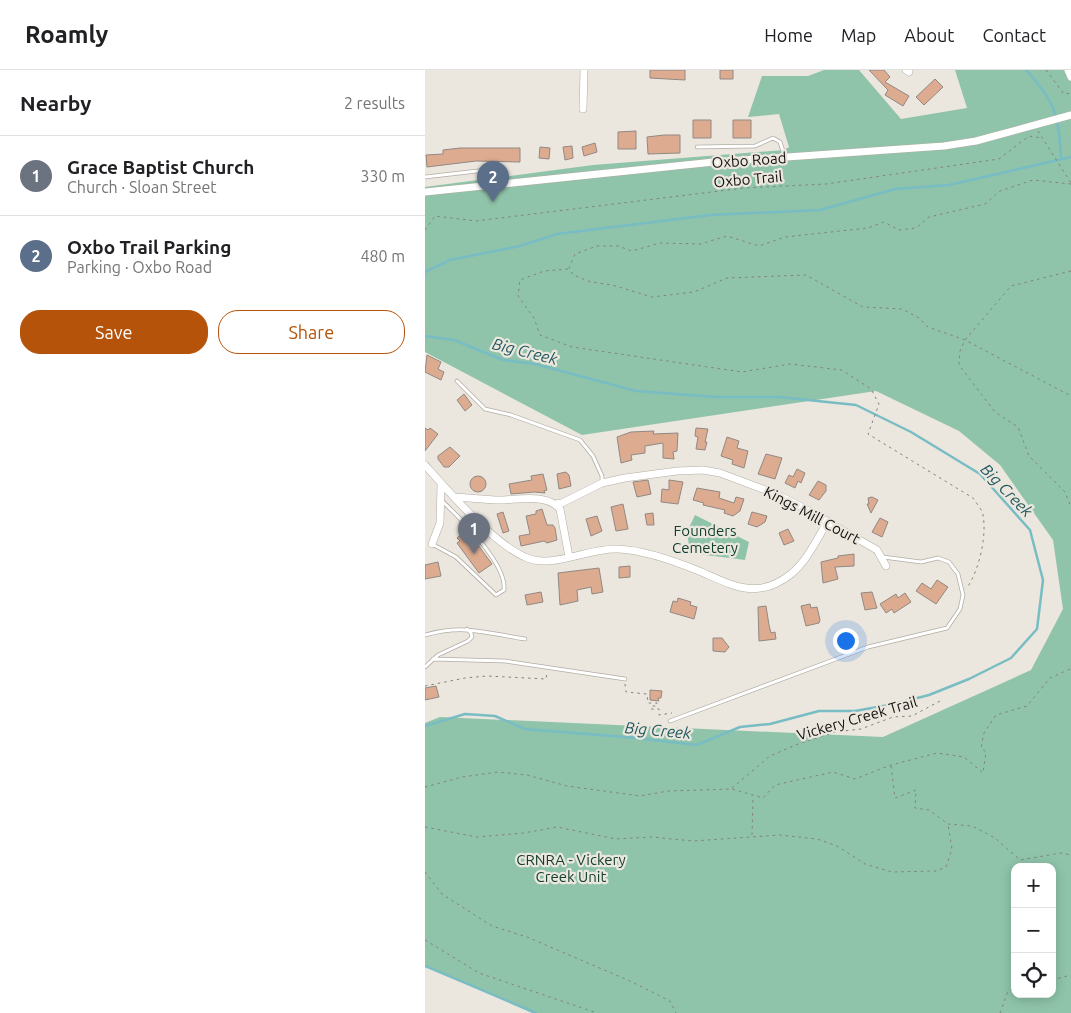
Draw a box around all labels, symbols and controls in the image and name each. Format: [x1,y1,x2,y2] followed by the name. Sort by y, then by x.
[25,21,108,48] text: Roamly
[764,25,813,45] text: Home
[841,25,876,45] text: Map
[904,25,954,45] text: About
[982,25,1046,45] text: Contact
[20,91,91,115] text: Nearby
[344,94,405,112] text: 2 results
[711,149,787,171] street label: Oxbo Road
[67,156,254,178] text: Grace Baptist Church
[477,161,509,202] pin: 2
[31,167,41,185] text: 1
[360,167,405,185] text: 330 m
[713,168,783,190] street label: Oxbo Trail
[67,178,217,196] text: Church · Sloan Street
[67,236,231,258] text: Oxbo Trail Parking
[31,247,41,265] text: 2
[360,247,405,265] text: 480 m
[67,258,212,276] text: Parking · Oxbo Road
[20,310,208,354] button: Save
[218,310,405,354] button: Share
[490,334,560,368] water label: Big Creek
[977,460,1037,521] water label: Big Creek
[761,483,863,548] street label: Kings Mill Court
[458,513,490,554] pin: 1
[672,522,738,556] park label: Founders Cemetery
[833,628,859,654] your location
[795,693,919,743] street label: Vickery Creek Trail
[624,718,693,742] water label: Big Creek
[516,851,626,885] park label: CRNRA - Vickery Creek Unit
[1011,863,1056,998] map controls
[1011,863,1056,908] button: +
[1011,908,1056,953] button: −
[1011,953,1056,998] button: locate

